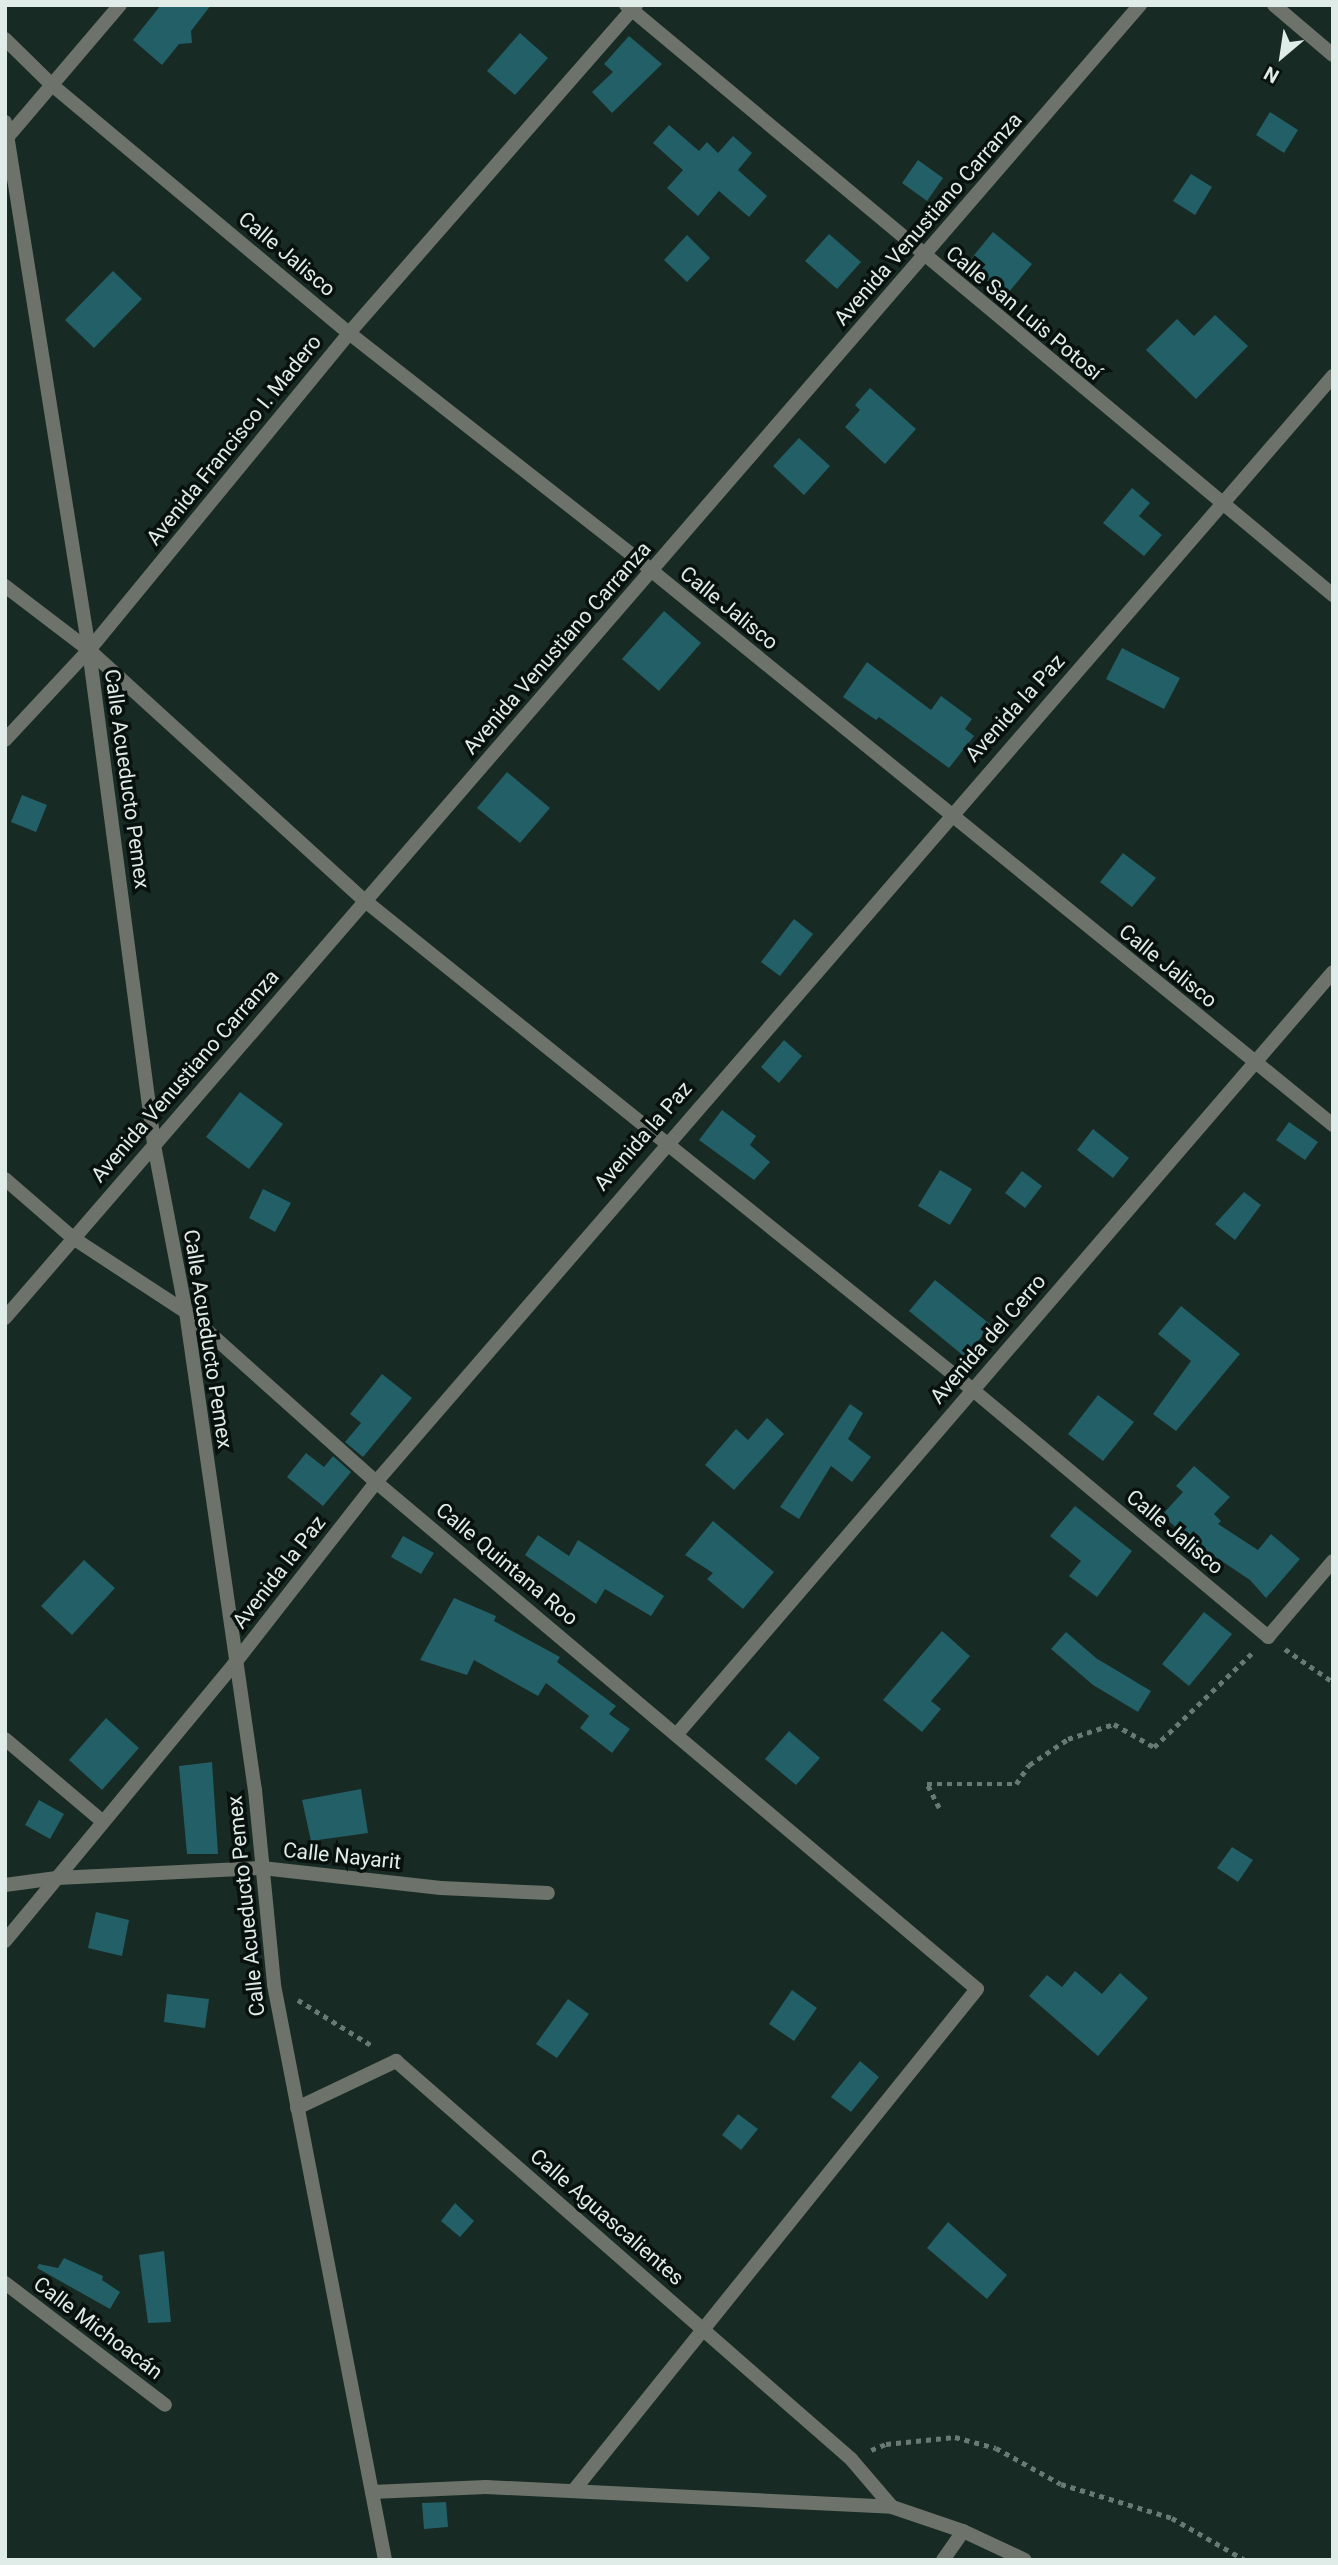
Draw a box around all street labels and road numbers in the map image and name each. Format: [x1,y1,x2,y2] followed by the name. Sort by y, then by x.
[829,108,1027,330] street label: Avenida Venustiano Carranza
[233,206,341,302] street label: Calle Jalisco
[941,240,1107,386] street label: Calle San Luis Potosí
[141,330,327,550] street label: Avenida Francisco I. Madero
[458,537,656,759] street label: Avenida Venustiano Carranza
[675,561,783,655] street label: Calle Jalisco
[960,649,1070,767] street label: Avenida la Paz
[99,668,155,890] street label: Calle Acueducto Pemex
[1114,919,1222,1013] street label: Calle Jalisco
[86,965,284,1187] street label: Avenida Venustiano Carranza
[589,1076,697,1196] street label: Avenida la Paz
[178,1228,238,1450] street label: Calle Acueducto Pemex
[925,1269,1051,1409] street label: Avenida del Cerro
[1121,1484,1229,1580] street label: Calle Jalisco
[431,1497,583,1631] street label: Calle Quintana Roo
[227,1511,331,1633] street label: Avenida la Paz
[222,1795,270,2017] street label: Calle Acueducto Pemex
[282,1837,402,1875] street label: Calle Nayarit
[525,2143,689,2291] street label: Calle Aguascalientes
[28,2271,168,2385] street label: Calle Michoacán

